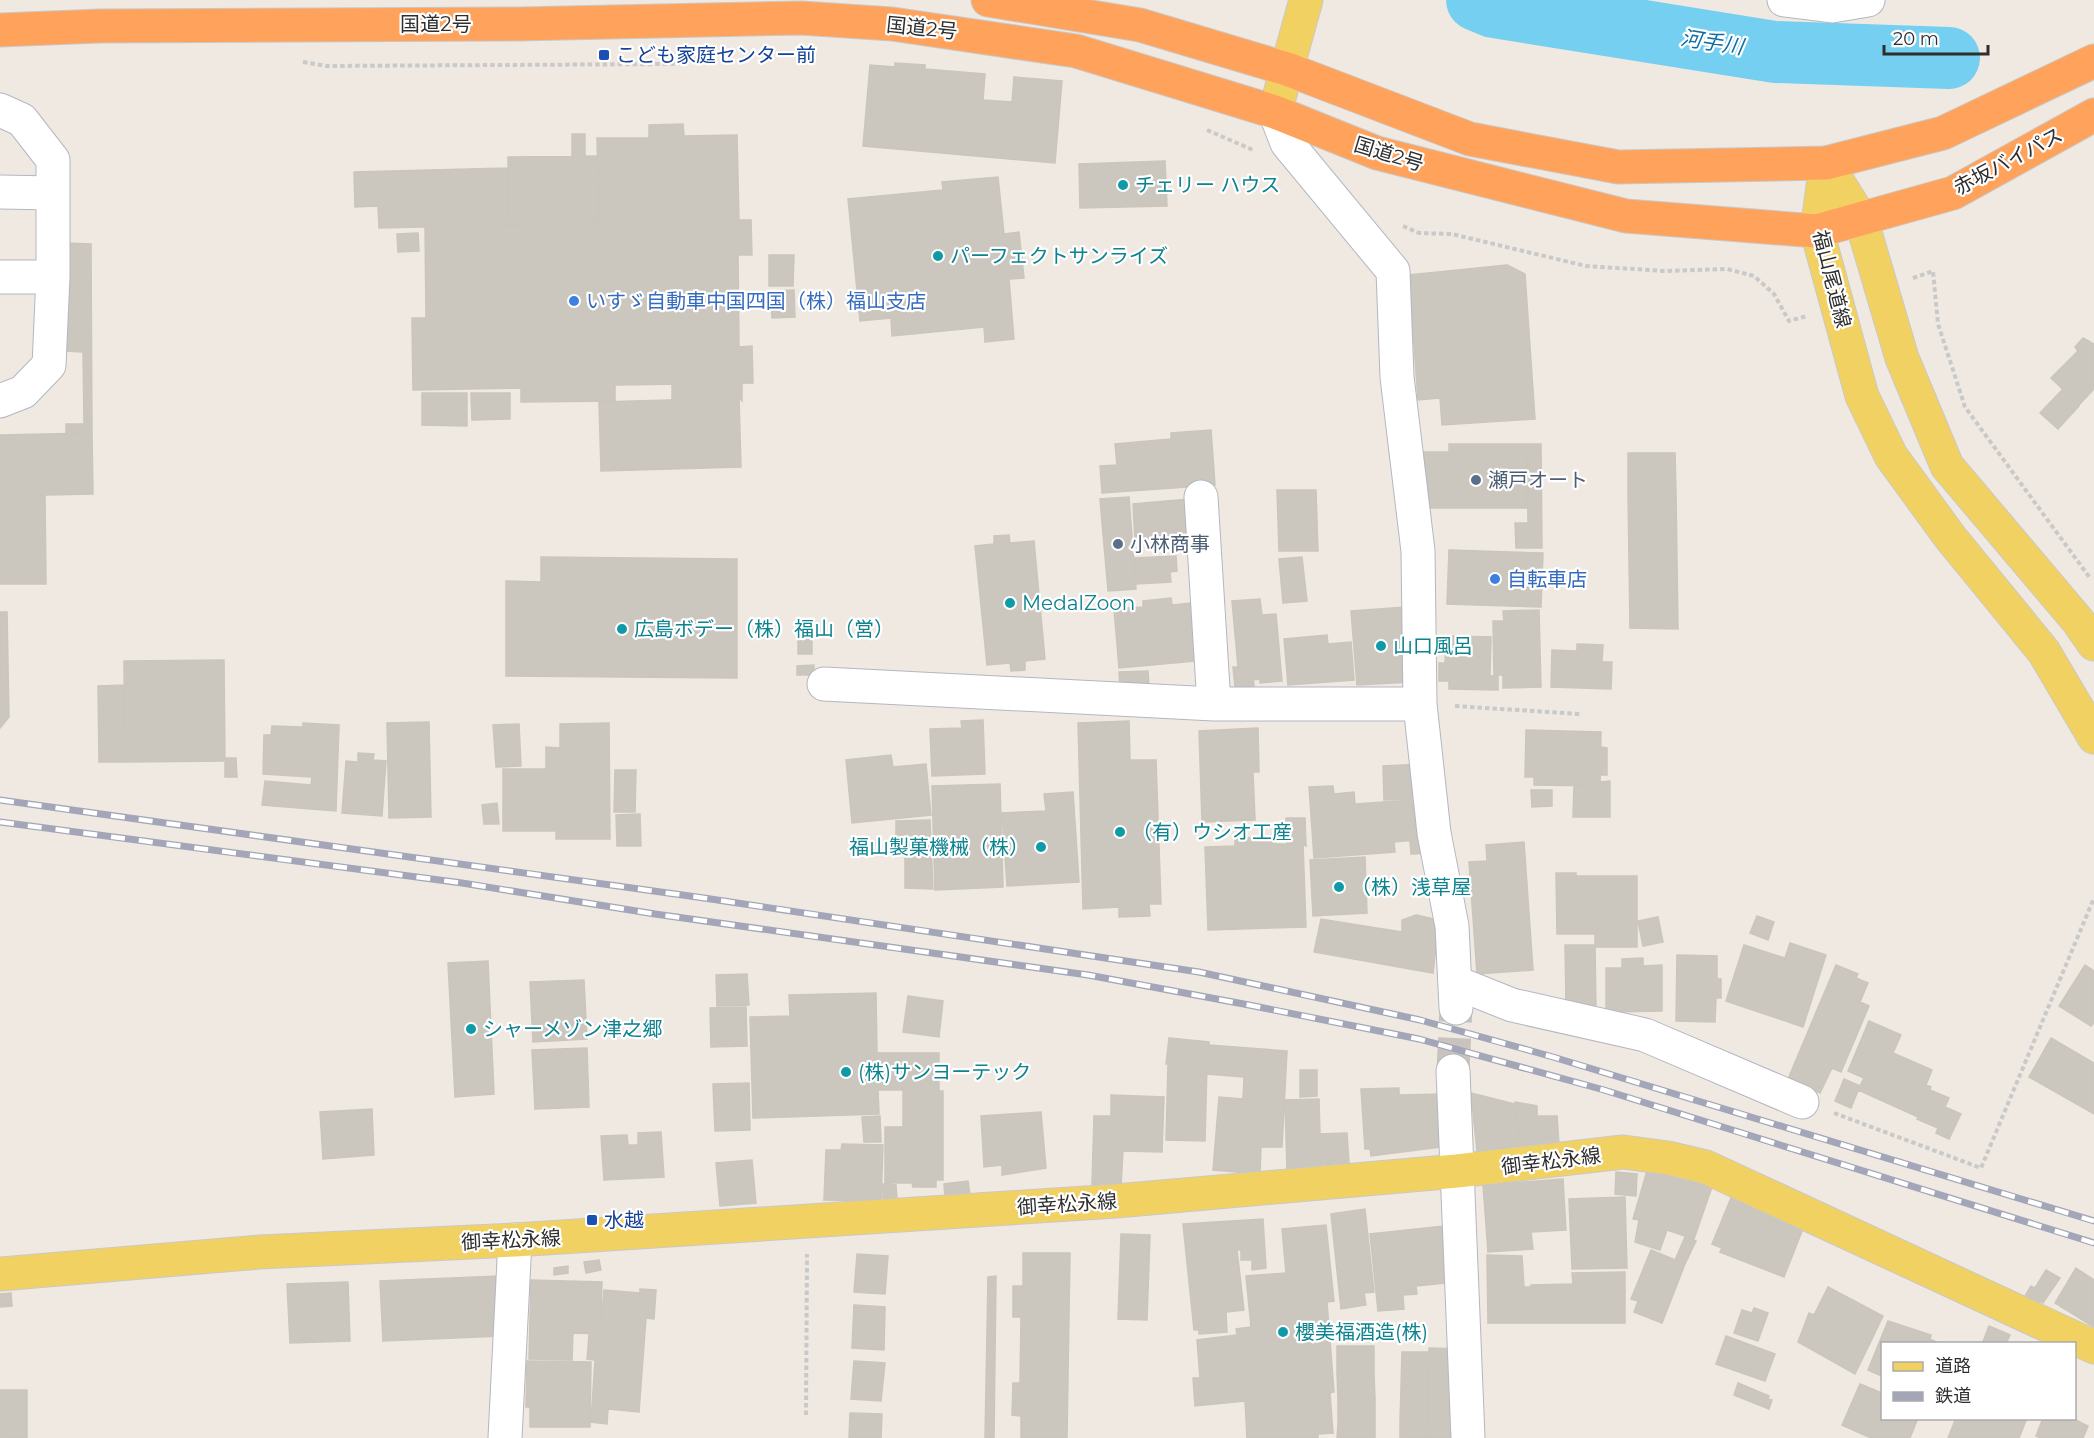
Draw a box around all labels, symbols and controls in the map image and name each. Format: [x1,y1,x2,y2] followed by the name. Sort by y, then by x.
[400,12,472,36] street label: 国道2号
[885,12,959,44] street label: 国道2号
[1884,18,1988,56] scale bar
[1679,25,1747,60] water label: 河手川
[1893,28,1939,50] text: 20 m
[616,43,816,67] place label: こども家庭センター前
[597,48,611,62] marker: こども家庭センター前
[1950,122,2066,200] street label: 赤坂バイパス
[1351,132,1427,176] street label: 国道2号
[1135,173,1280,197] place label: チェリー ハウス
[1116,178,1130,192] marker: チェリー ハウス
[1808,228,1856,330] street label: 福山尾道線
[950,244,1168,268] place label: パーフェクトサンライズ
[931,249,945,263] marker: パーフェクトサンライズ
[586,289,926,313] place label: いすゞ自動車中国四国（株）福山支店
[567,294,581,308] marker: いすゞ自動車中国四国（株）福山支店
[1488,468,1588,492] place label: 瀬戸オート
[1469,473,1483,487] marker: 瀬戸オート
[1130,532,1210,556] place label: 小林商事
[1111,537,1125,551] marker: 小林商事
[1507,567,1587,591] place label: 自転車店
[1488,572,1502,586] marker: 自転車店
[1022,591,1135,615] place label: MedalZoon
[1003,596,1017,610] marker: MedalZoon
[634,617,894,641] place label: 広島ボデー（株）福山（営）
[615,622,629,636] marker: 広島ボデー（株）福山（営）
[1393,634,1473,658] place label: 山口風呂
[1374,639,1388,653] marker: 山口風呂
[1132,820,1292,844] place label: （有）ウシオ工産
[1113,825,1127,839] marker: （有）ウシオ工産
[849,835,1029,859] place label: 福山製菓機械（株）
[1034,840,1048,854] marker: 福山製菓機械（株）
[1351,875,1471,899] place label: （株）浅草屋
[1332,880,1346,894] marker: （株）浅草屋
[483,1017,662,1041] place label: シャーメゾン津之郷
[464,1022,478,1036] marker: シャーメゾン津之郷
[858,1060,1031,1084] place label: (株)サンヨーテック
[839,1065,853,1079] marker: (株)サンヨーテック
[1500,1143,1602,1179] street label: 御幸松永線
[1016,1189,1118,1219] street label: 御幸松永線
[604,1208,644,1232] place label: 水越
[585,1213,599,1227] marker: 水越
[460,1225,562,1255] street label: 御幸松永線
[1295,1320,1428,1344] place label: 櫻美福酒造(株)
[1276,1325,1290,1339] marker: 櫻美福酒造(株)
[1881,1342,2076,1420] legend
[1935,1355,1971,1377] text: 道路
[1935,1385,1971,1407] text: 鉄道

